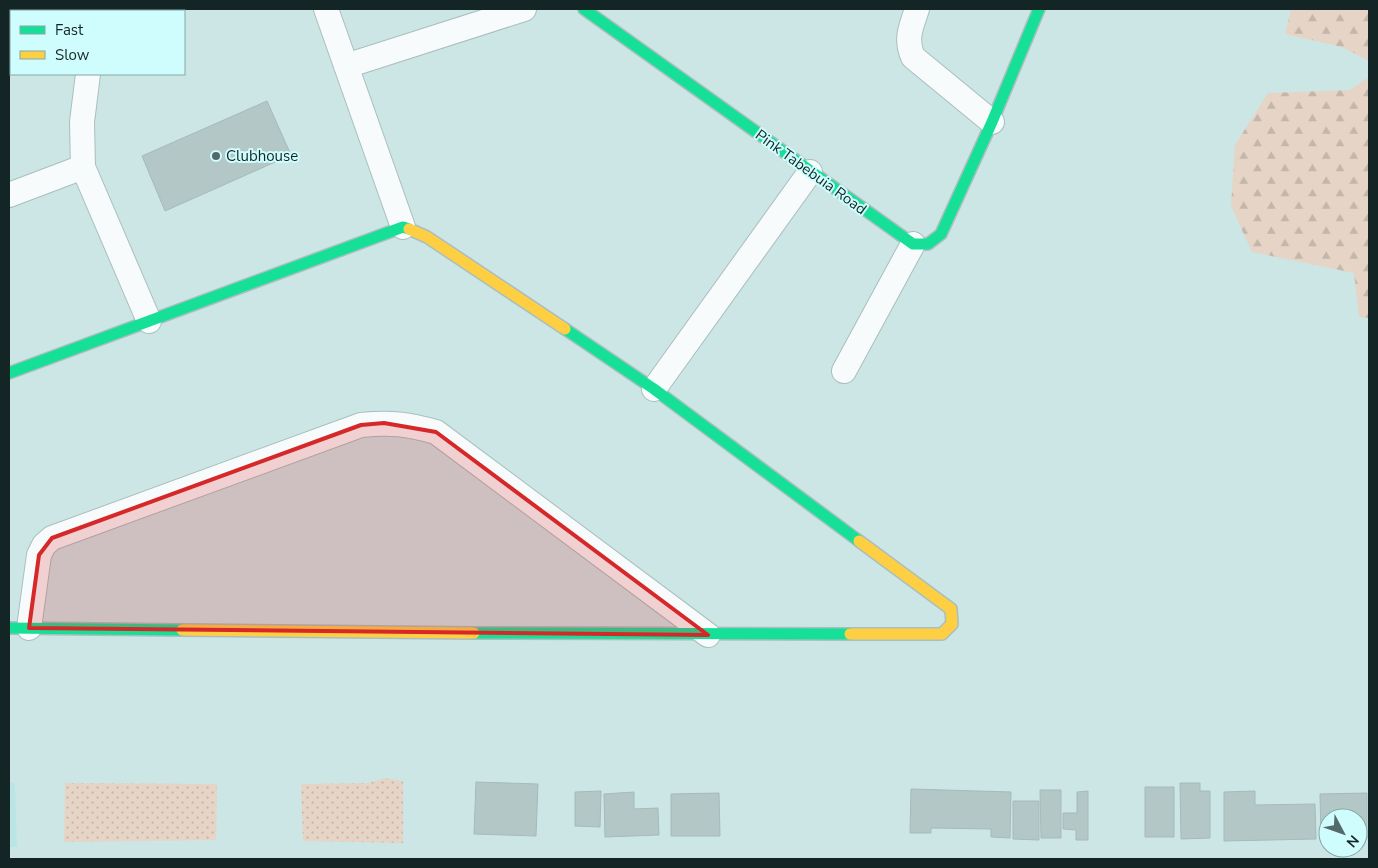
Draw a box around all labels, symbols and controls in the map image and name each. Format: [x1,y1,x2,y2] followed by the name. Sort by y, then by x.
[10,10,185,75] legend
[55,20,84,40] text: Fast
[55,45,90,65] text: Slow
[751,125,871,219] street label: Pink Tabebuia Road
[226,146,298,166] place label: Clubhouse
[210,150,222,162] marker: Clubhouse
[1318,808,1368,858] north arrow
[1342,831,1363,851] text: N

